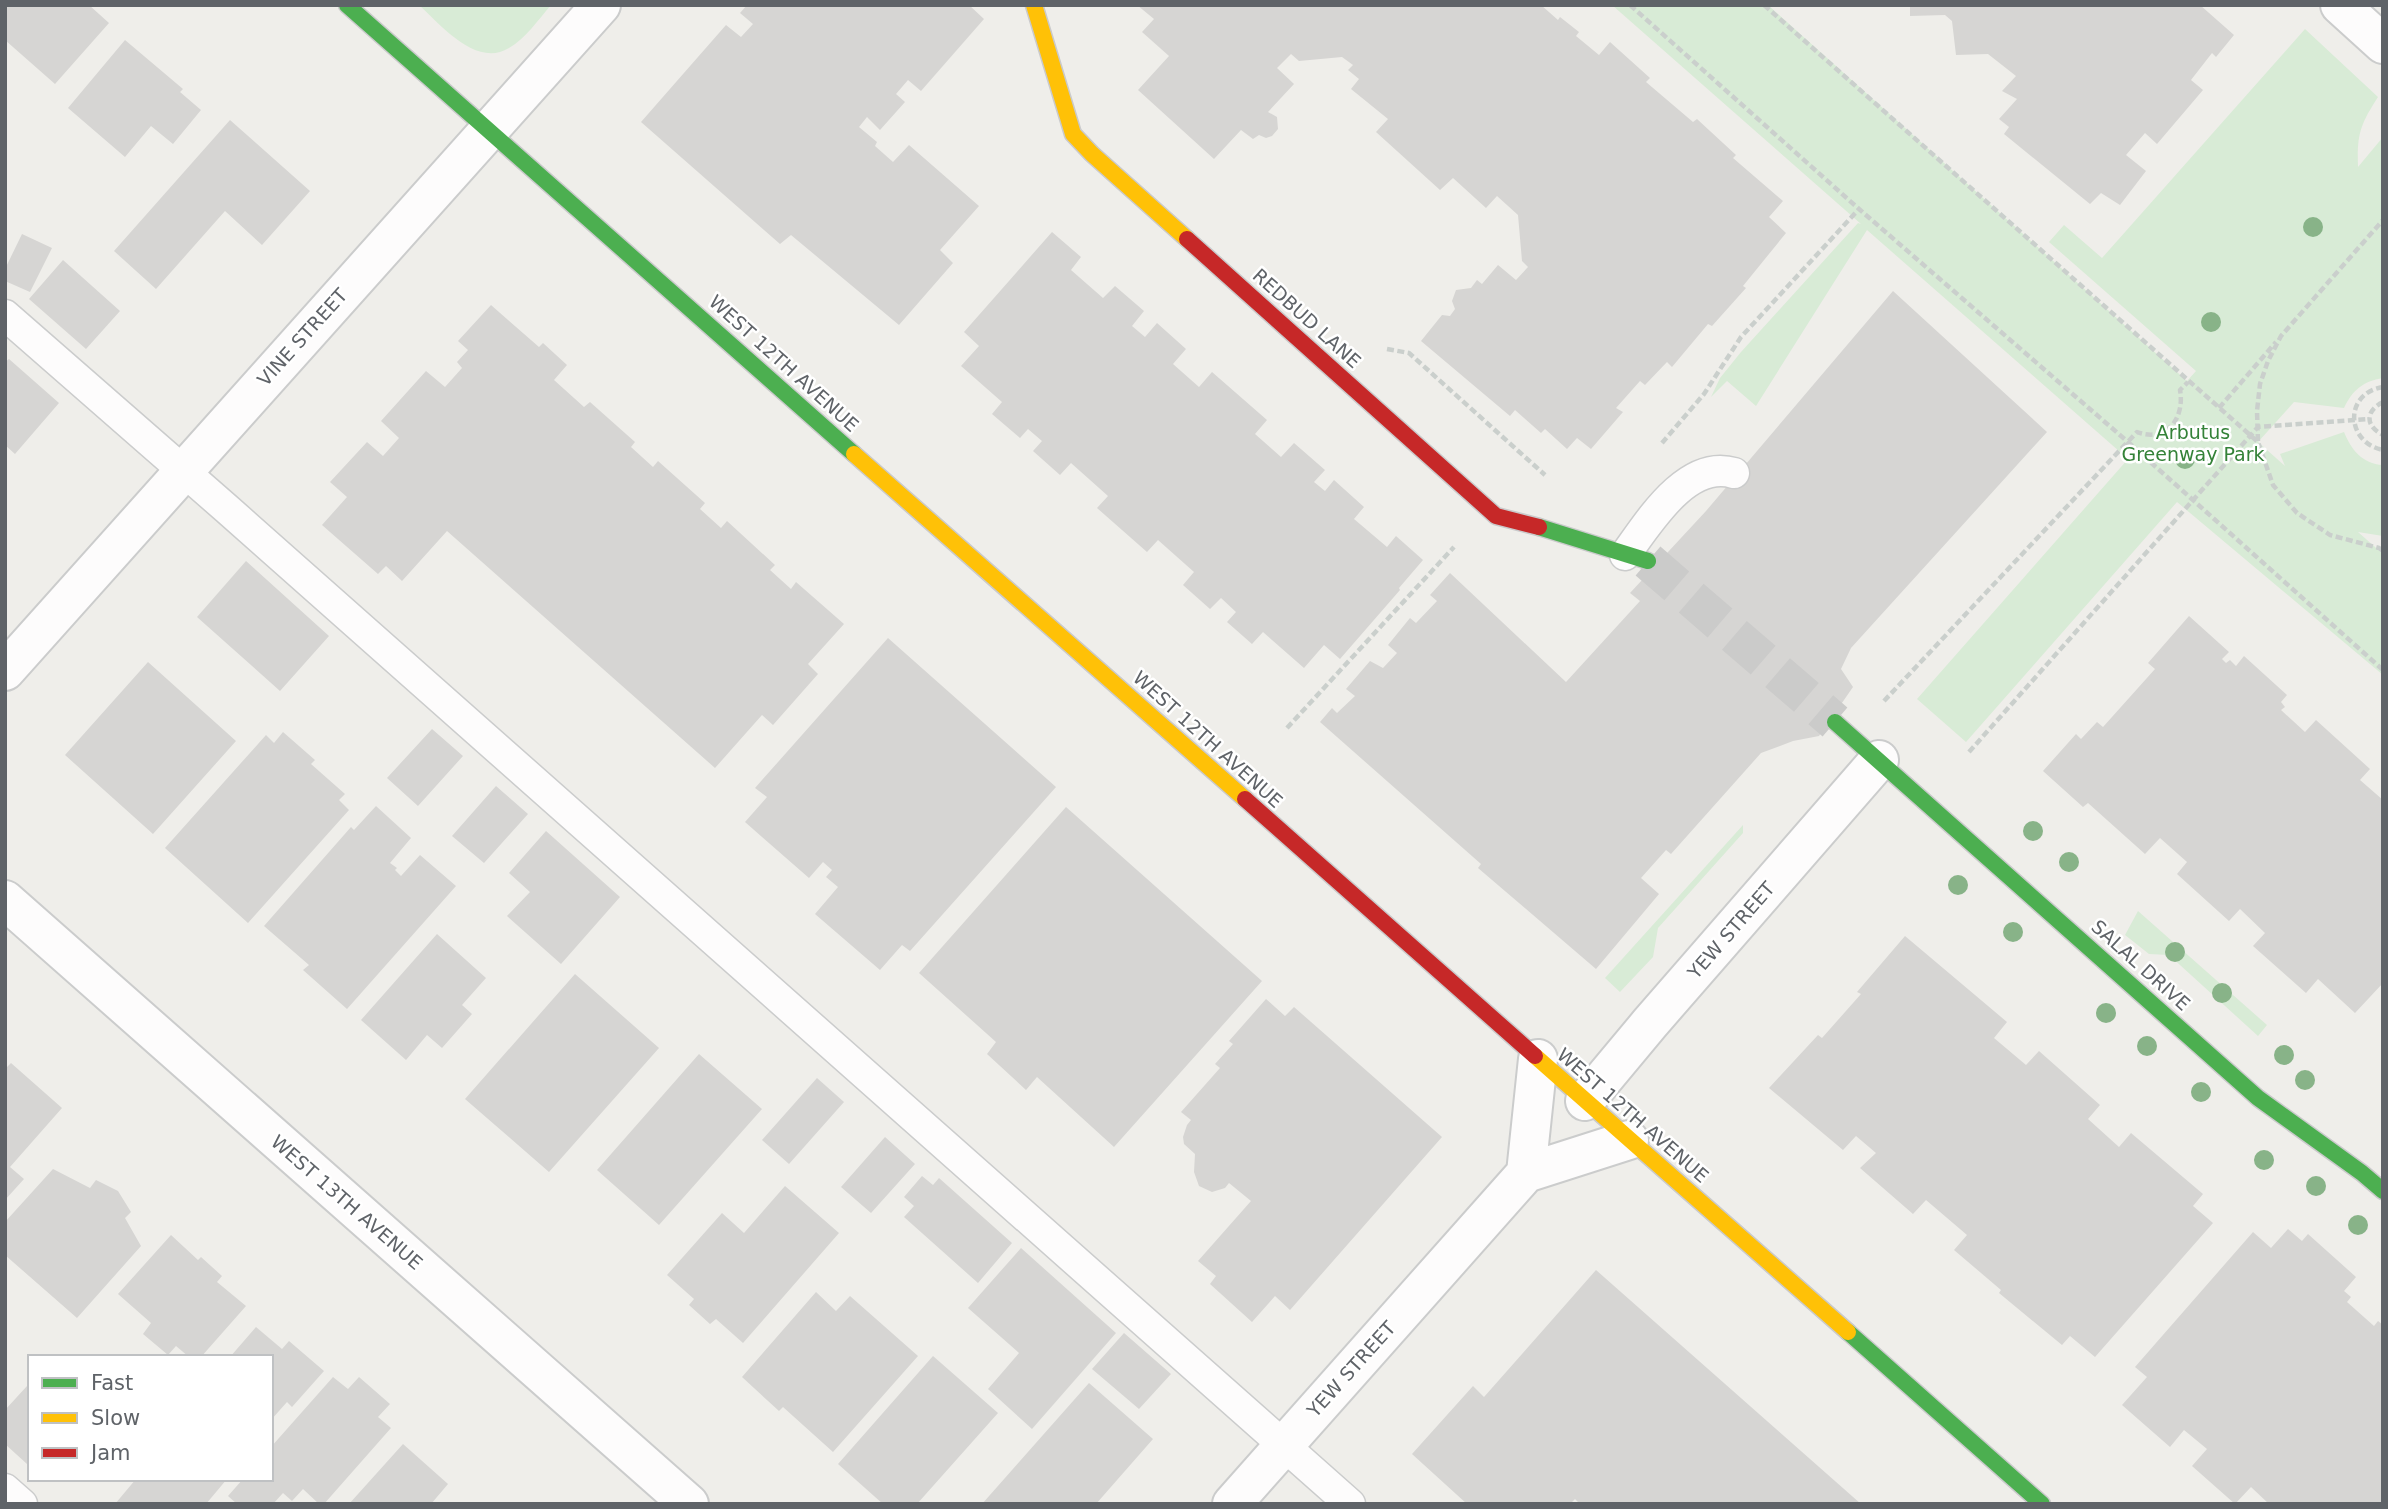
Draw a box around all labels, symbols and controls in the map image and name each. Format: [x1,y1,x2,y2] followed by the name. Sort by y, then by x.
[1248,264,1366,372] street label: REDBUD LANE
[253,284,352,390] street label: VINE STREET
[705,290,863,436] street label: WEST 12TH AVENUE
[2121,421,2265,465] park label: Arbutus Greenway Park
[1129,666,1287,812] street label: WEST 12TH AVENUE
[1682,877,1779,984] street label: YEW STREET
[2087,915,2195,1015] street label: SALAL DRIVE
[1553,1043,1713,1187] street label: WEST 12TH AVENUE
[267,1130,427,1274] street label: WEST 13TH AVENUE
[1302,1316,1400,1422] street label: YEW STREET
[28,1355,273,1481] legend
[91,1371,133,1395] text: Fast
[91,1406,140,1430] text: Slow
[89,1441,131,1465] text: Jam

